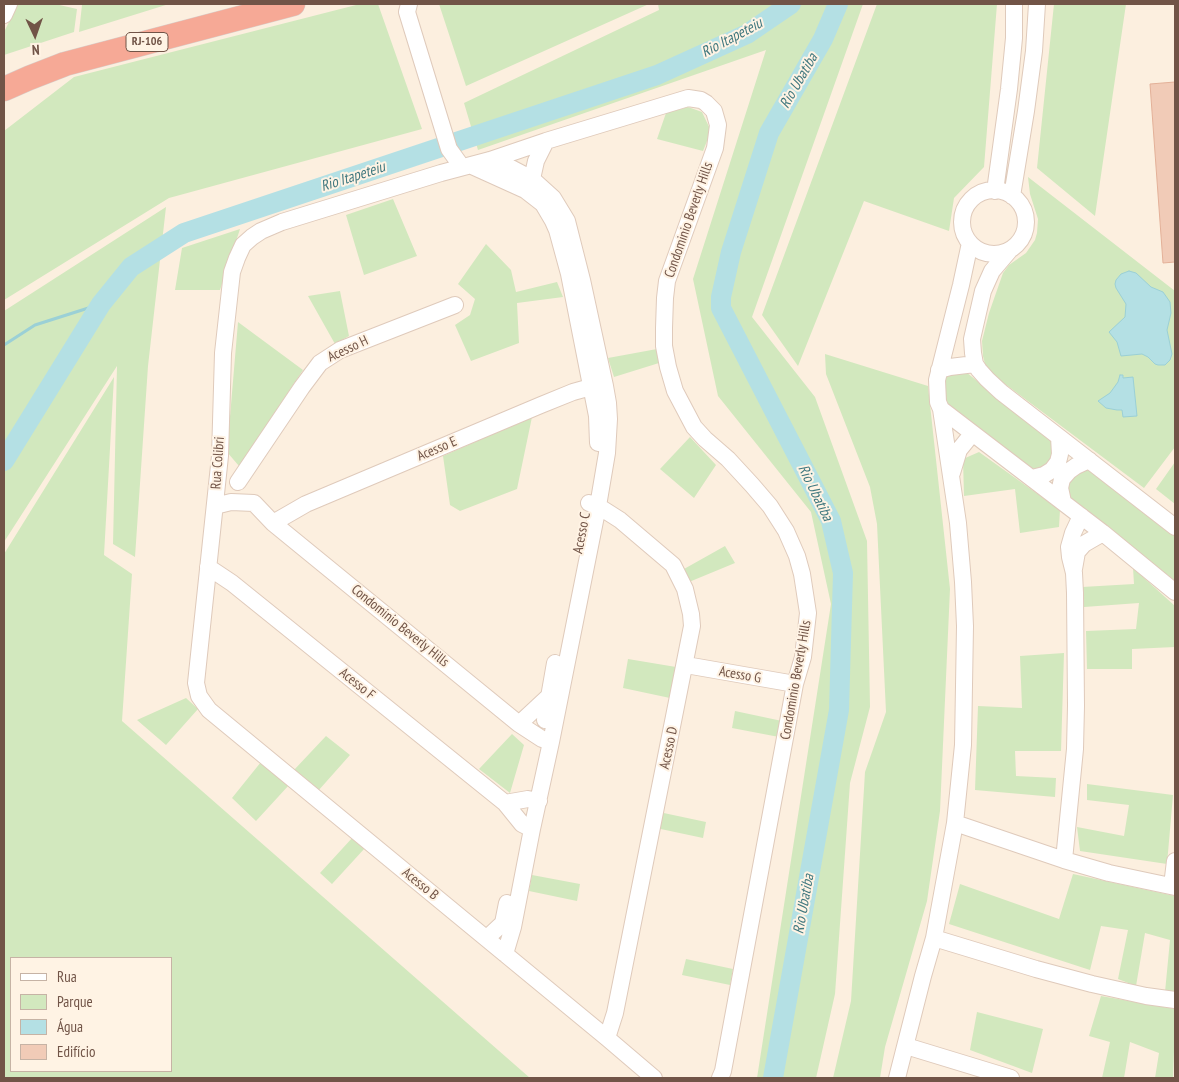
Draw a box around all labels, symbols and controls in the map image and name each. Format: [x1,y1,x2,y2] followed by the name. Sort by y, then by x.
[10,10,60,60] north arrow
[698,14,766,62] water label: Rio Itapeteiu
[126,32,168,52] road number: RJ-106
[32,41,40,59] text: N
[776,50,822,112] water label: Rio Ubatiba
[319,158,387,196] water label: Rio Itapeteiu
[661,160,717,280] street label: Condominio Beverly Hills
[325,332,371,366] street label: Acesso H
[415,433,459,465] street label: Acesso E
[208,436,228,490] street label: Rua Colibri
[794,462,836,524] water label: Rio Ubatiba
[570,511,594,555] street label: Acesso C
[348,581,452,671] street label: Condominio Beverly Hills
[777,619,815,741] street label: Condominio Beverly Hills
[718,663,762,687] street label: Acesso G
[336,664,378,704] street label: Acesso F
[656,725,682,771] street label: Acesso D
[398,864,442,904] street label: Acesso B
[790,873,818,935] water label: Rio Ubatiba
[10,957,172,1072] legend
[57,967,77,986] text: Rua
[57,992,93,1011] text: Parque
[57,1017,83,1036] text: Água
[57,1042,95,1061] text: Edifício

